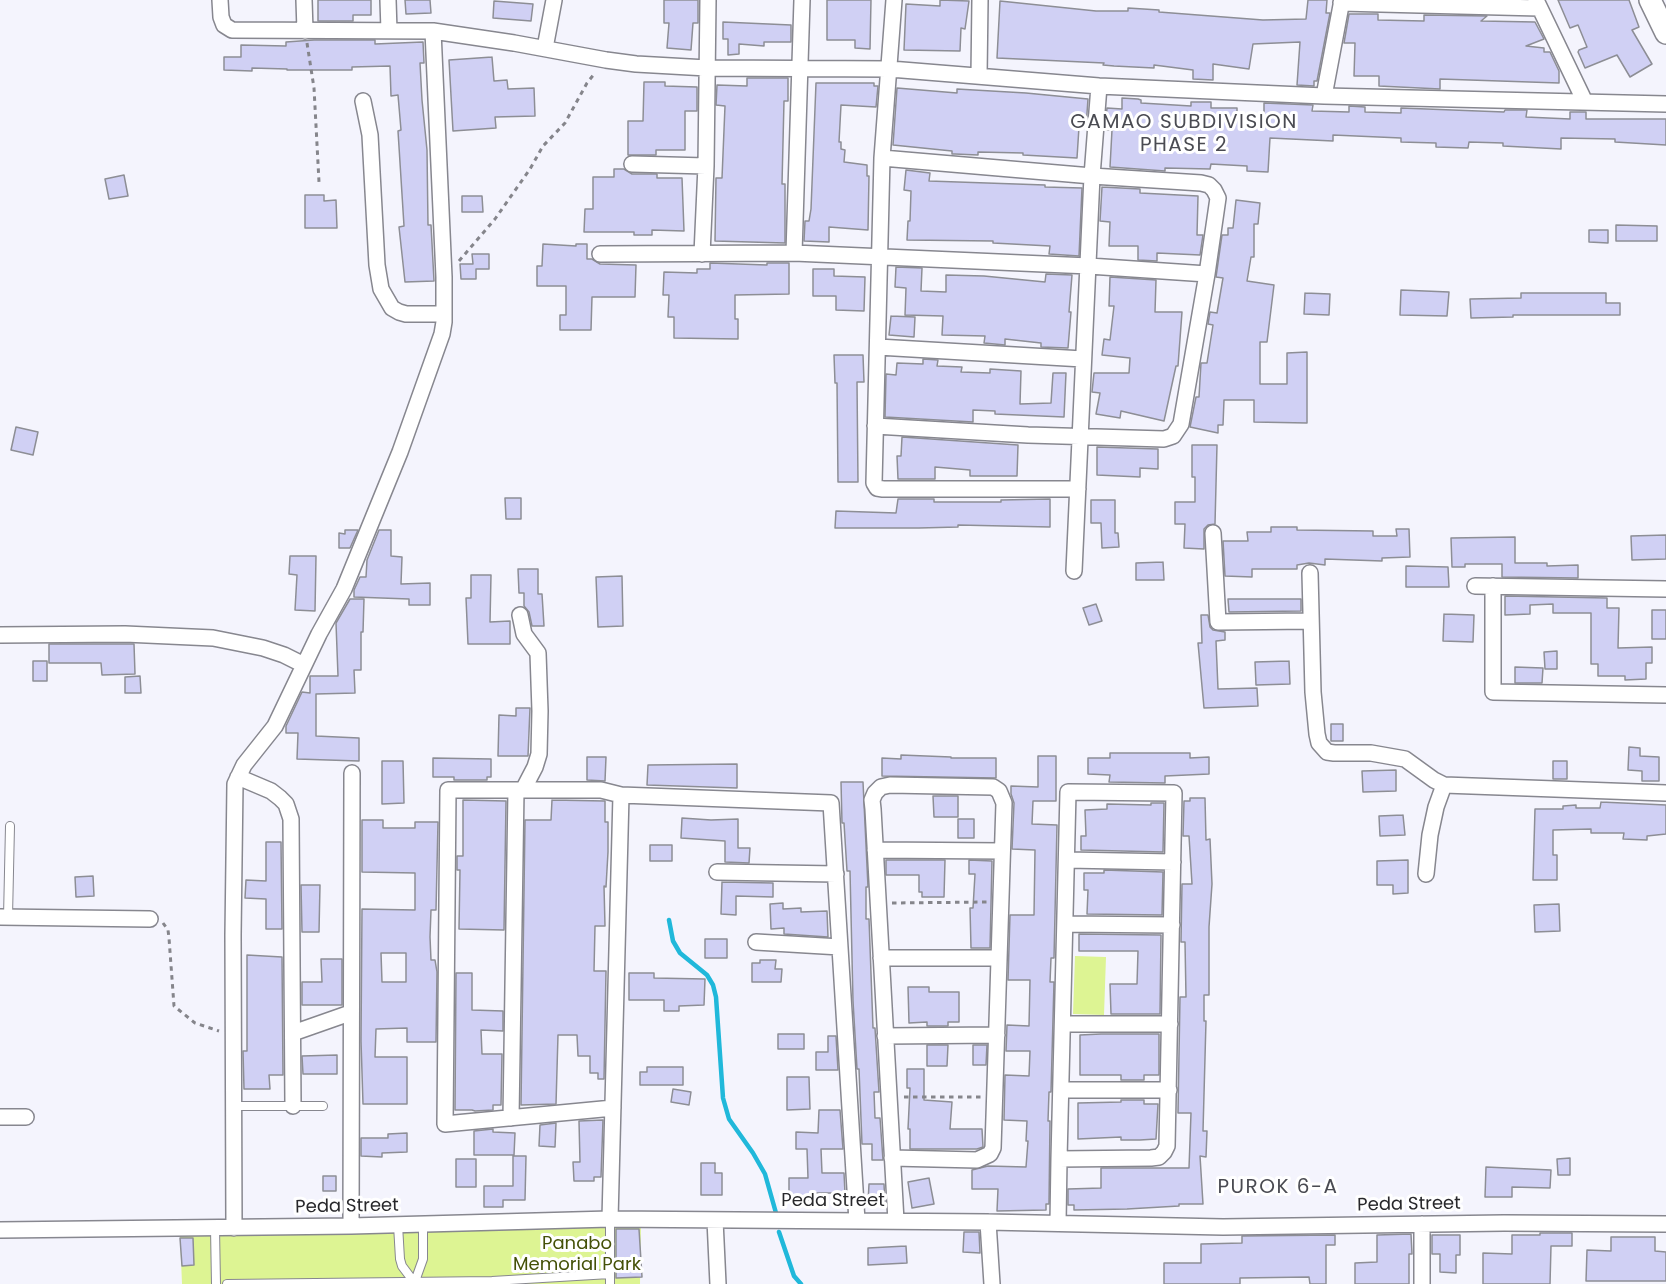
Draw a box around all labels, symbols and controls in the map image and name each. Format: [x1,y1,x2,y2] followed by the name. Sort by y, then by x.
[1070,111,1298,158] district label: GAMAO SUBDIVISION PHASE 2
[1218,1176,1338,1200] district label: PUROK 6-A
[781,1190,885,1212] street label: Peda Street
[1357,1193,1461,1217] street label: Peda Street
[295,1195,399,1219] street label: Peda Street
[513,1233,641,1276] park label: Panabo Memorial Park

